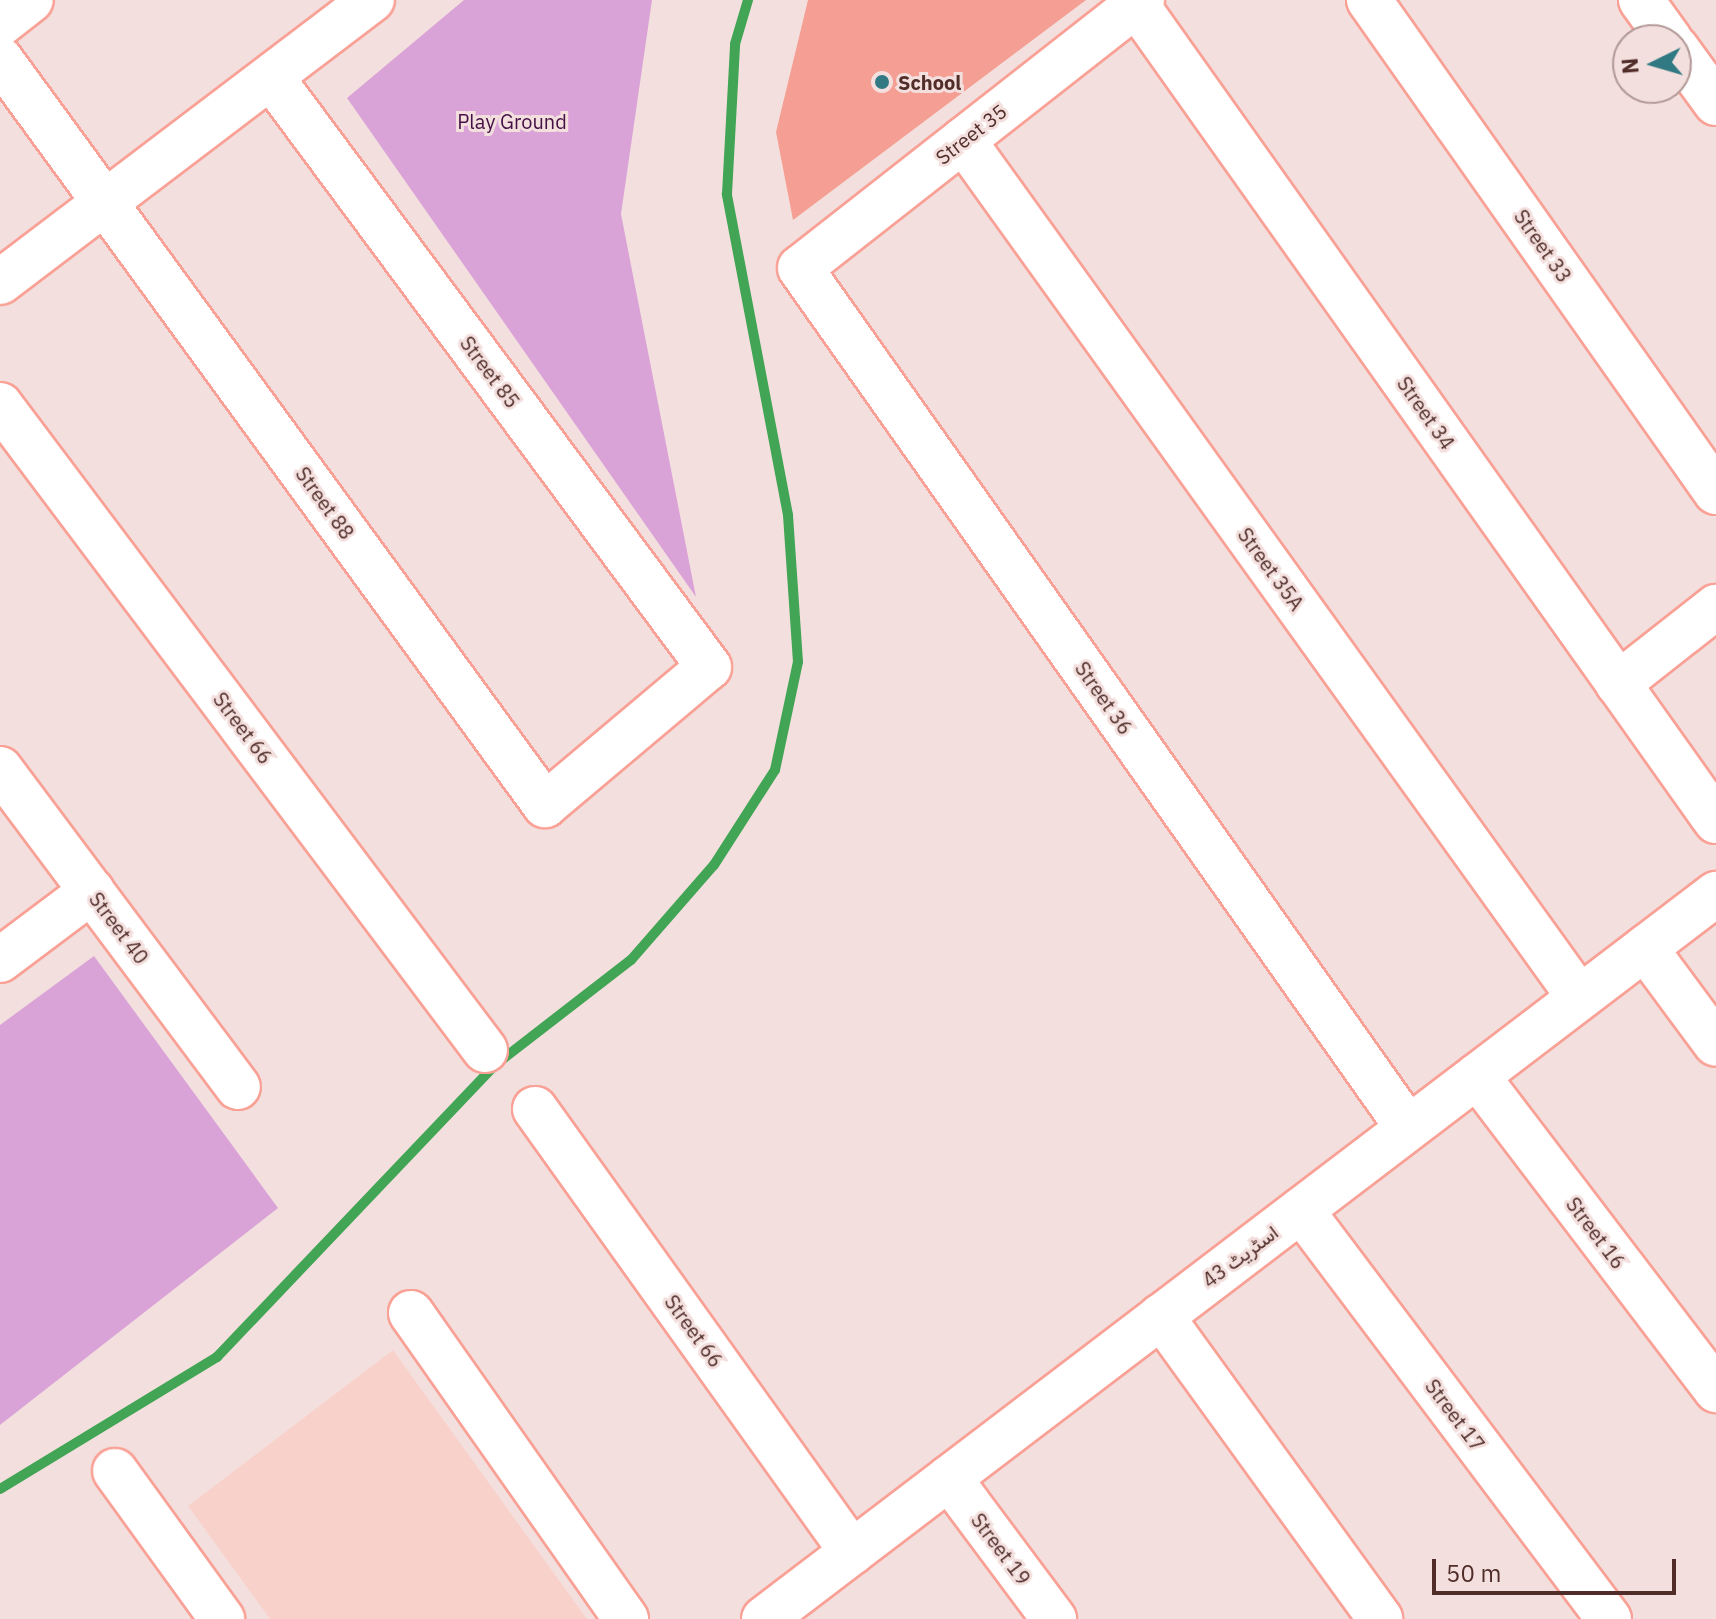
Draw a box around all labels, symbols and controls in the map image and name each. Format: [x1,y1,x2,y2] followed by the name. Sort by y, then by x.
[1612,24,1692,104] north arrow
[1614,57,1645,75] text: N
[898,70,961,94] place label: School
[873,73,891,91] marker: School
[931,99,1011,169] street label: Street 35
[457,109,567,133] park label: Play Ground
[1509,205,1577,287] street label: Street 33
[455,331,525,413] street label: Street 85
[1392,372,1460,454] street label: Street 34
[291,462,359,544] street label: Street 88
[1233,523,1309,615] street label: Street 35A
[1070,657,1138,739] street label: Street 36
[208,687,278,769] street label: Street 66
[84,887,154,969] street label: Street 40
[1561,1192,1631,1274] street label: Street 16
[1197,1220,1283,1292] street label: اسٹریٹ 43
[660,1290,728,1372] street label: Street 66
[1420,1374,1490,1456] street label: Street 17
[966,1508,1036,1590] street label: Street 19
[1436,1543,1680,1593] scale bar
[1446,1557,1501,1589] text: 50 m

